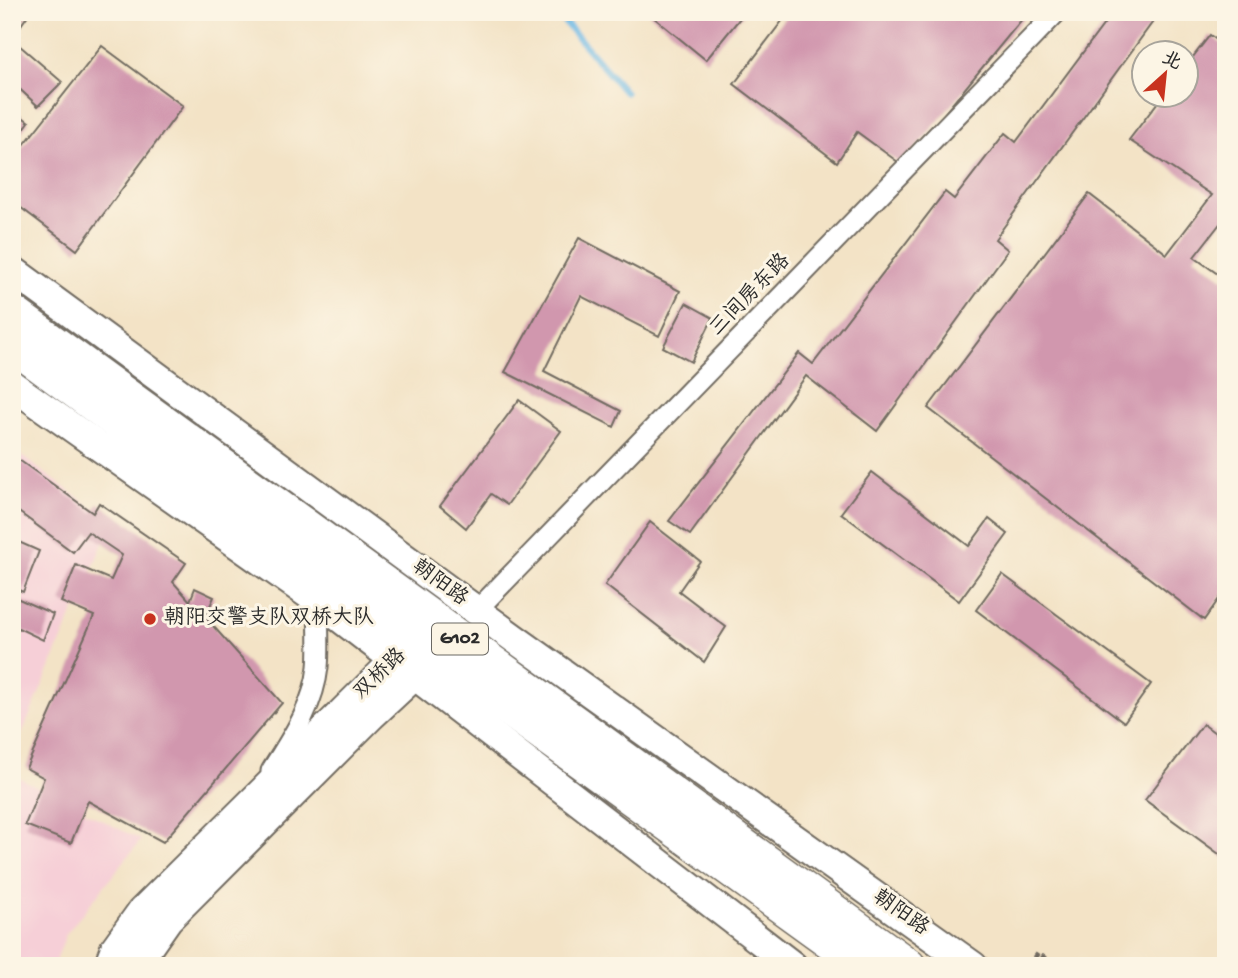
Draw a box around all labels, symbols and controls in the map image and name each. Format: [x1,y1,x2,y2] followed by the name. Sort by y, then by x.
[1130,38,1200,108] north arrow
[1157,47,1185,77] text: 北
[704,248,796,342] street label: 三间房东路
[406,554,473,613] street label: 朝阳路
[164,605,374,632] place label: 朝阳交警支队双桥大队
[142,611,158,627] marker: 朝阳交警支队双桥大队
[432,624,488,654] road number: G102
[348,643,412,706] street label: 双桥路
[867,884,934,942] street label: 朝阳路

